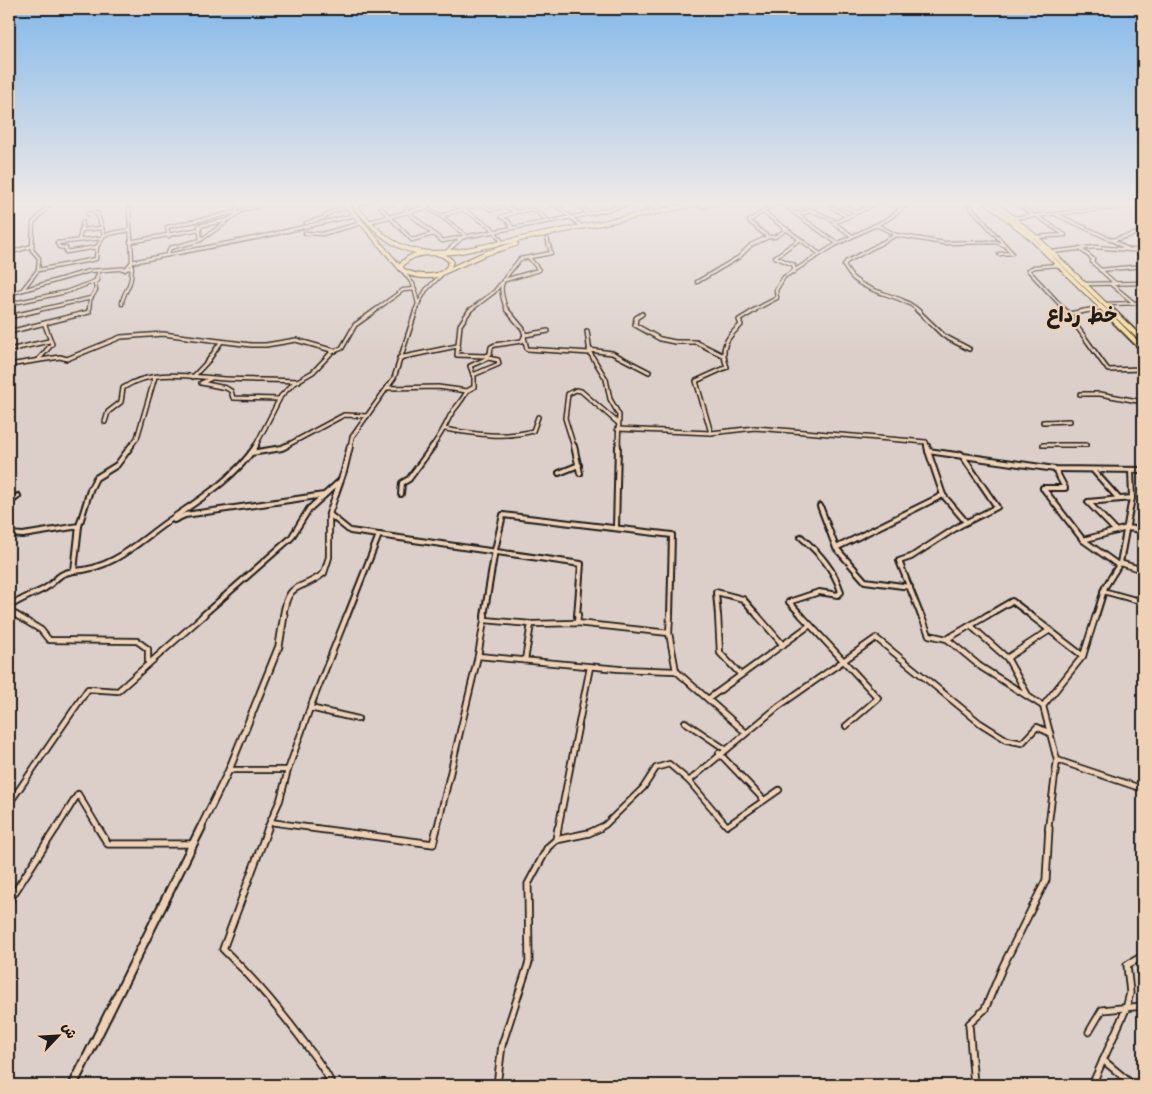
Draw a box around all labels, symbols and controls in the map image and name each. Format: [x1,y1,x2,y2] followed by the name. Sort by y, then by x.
[1047,302,1117,329] district label: خط رداع
[32,1012,82,1062] north arrow
[58,1020,81,1041] text: ش

